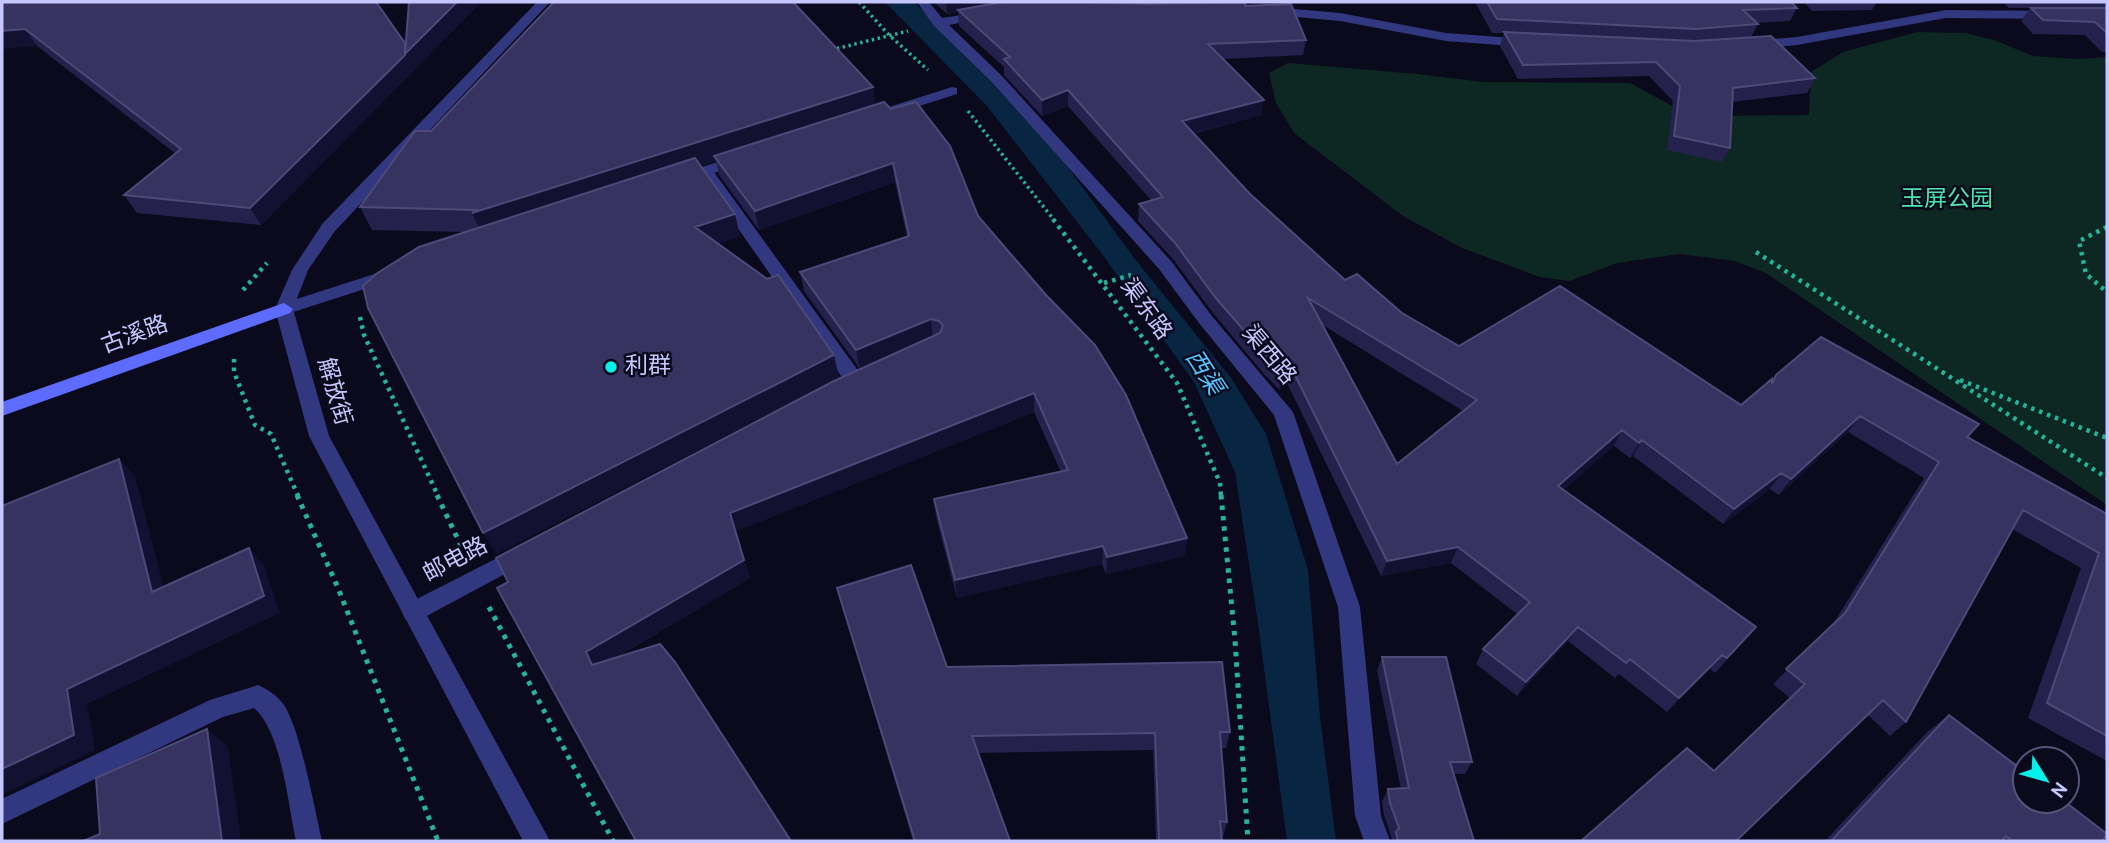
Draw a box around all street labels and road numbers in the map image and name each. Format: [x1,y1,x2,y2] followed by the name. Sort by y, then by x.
[1113,274,1177,346] street label: 渠东路
[98,311,172,361] street label: 古溪路
[1235,320,1301,392] street label: 渠西路
[310,355,356,429] street label: 解放街
[419,532,493,590] street label: 邮电路

